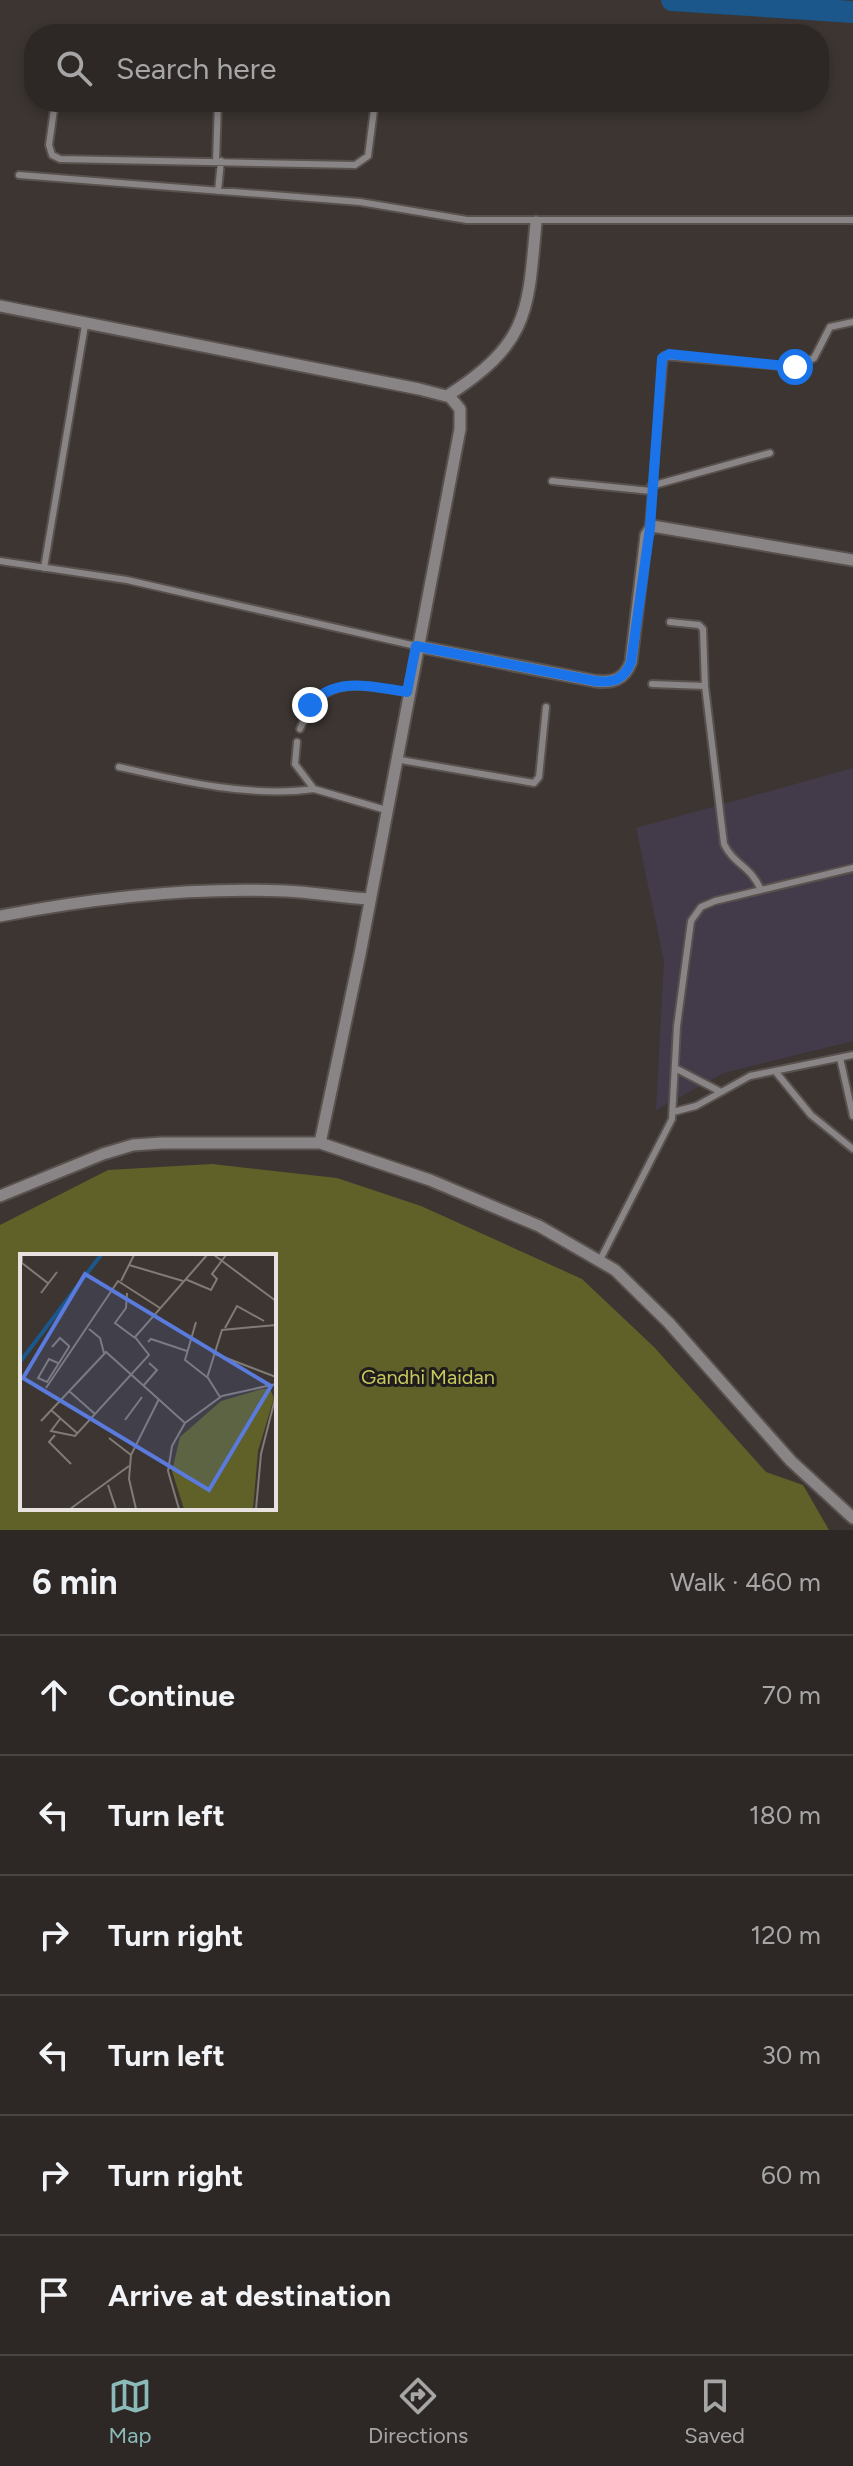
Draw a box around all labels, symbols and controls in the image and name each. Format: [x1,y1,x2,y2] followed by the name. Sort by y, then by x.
[24,24,829,112] search box
[52,46,96,90] icon: search
[116,50,276,87] text: Search here
[777,349,813,385] route start
[292,687,328,723] route end
[20,1254,276,1510] inset map
[361,1365,495,1389] park label: Gandhi Maidan
[32,1562,118,1603] text: 6 min
[670,1566,821,1598] text: Walk · 460 m
[32,1673,76,1717] icon: ahead
[108,1677,235,1714] text: Continue
[762,1679,821,1711] text: 70 m
[32,1793,76,1837] icon: left
[108,1797,225,1834] text: Turn left
[749,1799,821,1831] text: 180 m
[32,1913,76,1957] icon: right
[108,1917,243,1954] text: Turn right
[751,1919,821,1951] text: 120 m
[32,2033,76,2077] icon: left
[108,2037,225,2074] text: Turn left
[762,2039,821,2071] text: 30 m
[32,2153,76,2197] icon: right
[108,2157,243,2194] text: Turn right
[761,2159,821,2191] text: 60 m
[32,2273,76,2317] icon: arrive
[108,2277,391,2314] text: Arrive at destination
[108,2374,152,2449] tab: Map
[368,2374,468,2449] tab: Directions
[684,2374,745,2449] tab: Saved

